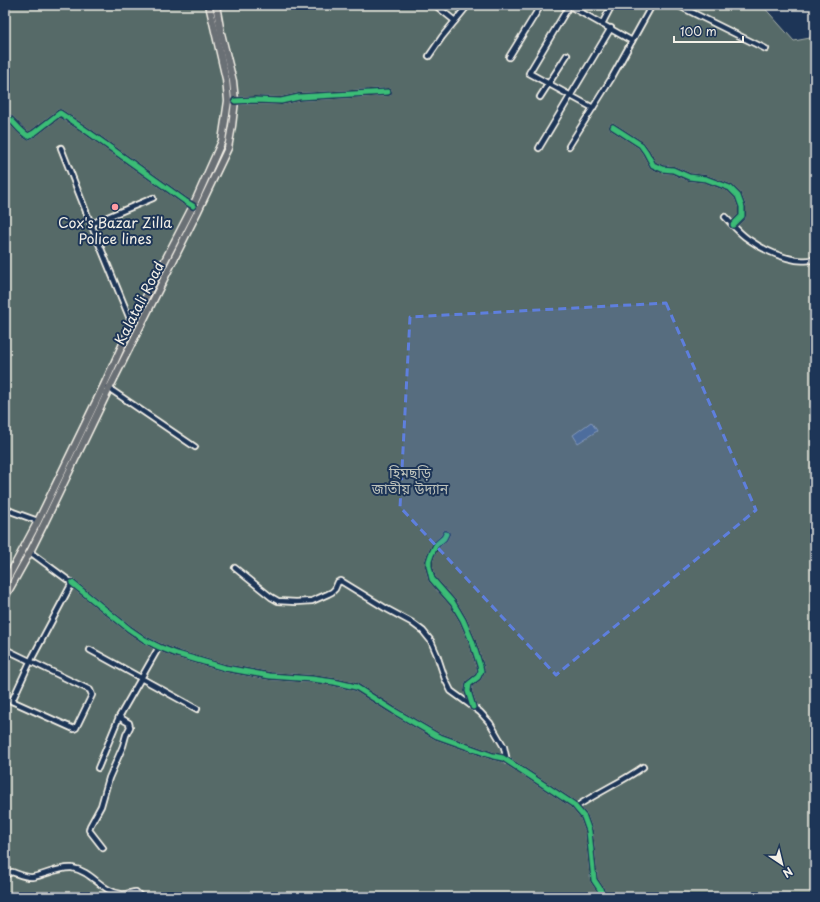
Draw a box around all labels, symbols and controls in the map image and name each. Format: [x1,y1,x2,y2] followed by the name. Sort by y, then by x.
[674,18,743,44] scale bar
[680,22,717,40] text: 100 m
[110,202,120,212] marker: Cox's Bazar Zilla Police lines
[58,212,172,249] place label: Cox's Bazar Zilla Police lines
[109,258,169,348] street label: Kalatali Road
[371,462,449,499] park label: হিমছড়ি জাতীয় উদ্যান
[762,844,802,884] north arrow
[779,863,796,882] text: N

